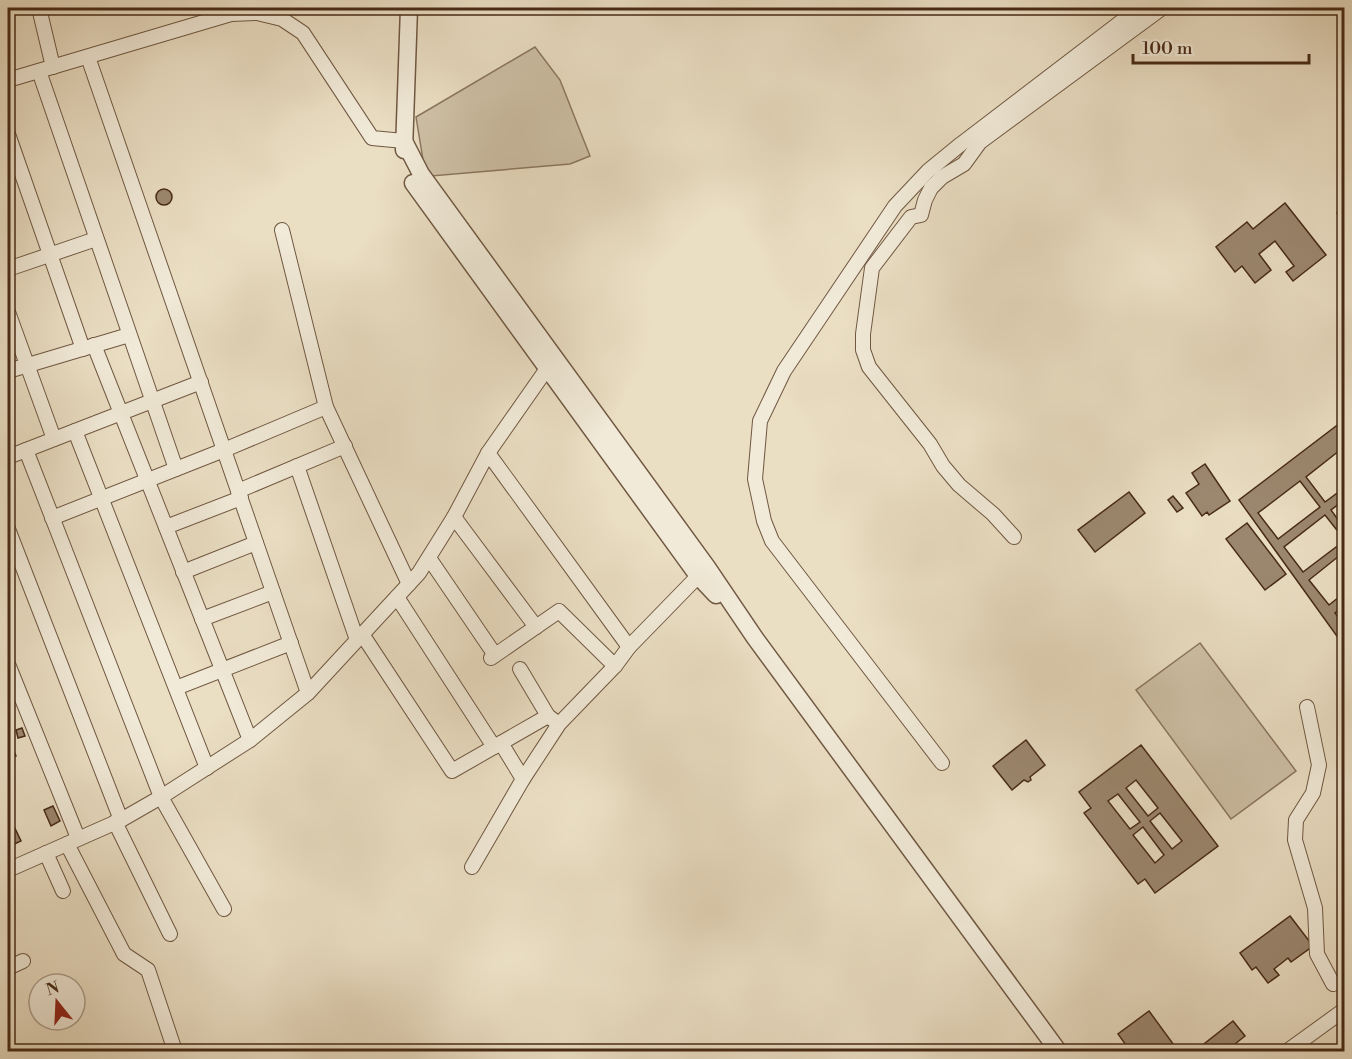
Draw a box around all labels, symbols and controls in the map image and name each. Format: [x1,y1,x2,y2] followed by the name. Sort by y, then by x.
[1133,27,1308,65] scale bar
[1142,37,1193,60] text: 100 m
[27,972,87,1032] north arrow
[44,977,62,1000] text: N

